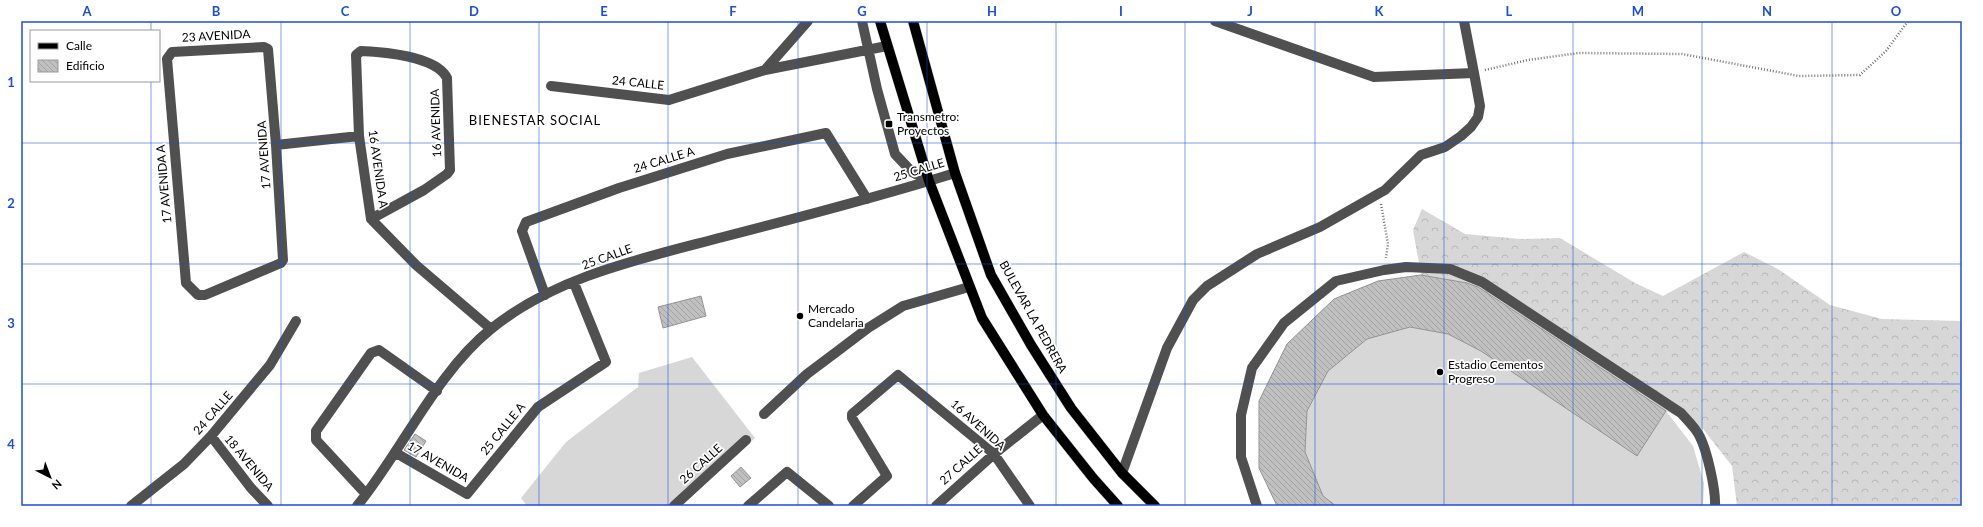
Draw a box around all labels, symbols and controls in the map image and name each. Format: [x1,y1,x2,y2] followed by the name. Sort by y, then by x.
[81,3,92,19] text: A
[212,3,221,19] text: B
[341,3,350,19] text: C
[469,3,479,19] text: D
[600,3,608,19] text: E
[729,3,737,19] text: F
[857,3,867,19] text: G
[987,3,997,19] text: H
[1119,3,1123,19] text: I
[1247,3,1253,19] text: J
[1375,3,1385,19] text: K
[1506,3,1513,19] text: L
[1632,3,1644,19] text: M
[1762,3,1772,19] text: N
[1891,3,1902,19] text: O
[181,26,252,45] street label: 23 AVENIDA
[30,30,160,82] legend
[66,38,92,53] text: Calle
[66,58,105,73] text: Edificio
[611,72,665,93] street label: 24 CALLE
[7,74,15,90] text: 1
[427,88,444,158] street label: 16 AVENIDA
[897,109,959,138] place label: Transmetro: Proyectos
[469,112,601,128] district label: BIENESTAR SOCIAL
[254,119,273,190] street label: 17 AVENIDA
[884,119,894,129] marker: Transmetro: Proyectos
[366,129,392,210] street label: 16 AVENIDA A
[153,143,174,224] street label: 17 AVENIDA A
[631,143,697,176] street label: 24 CALLE A
[892,155,946,184] street label: 25 CALLE
[7,195,15,211] text: 2
[580,241,634,273] street label: 25 CALLE
[996,258,1071,376] street label: BULEVAR LA PEDRERA
[808,301,864,330] place label: Mercado Candelaria
[795,311,805,321] marker: Mercado Candelaria
[7,315,15,331] text: 3
[1448,357,1543,386] place label: Estadio Cementos Progreso
[1435,367,1445,377] marker: Estadio Cementos Progreso
[190,388,236,437] street label: 24 CALLE
[948,396,1010,454] street label: 16 AVENIDA
[477,399,529,458] street label: 25 CALLE A
[222,432,278,494] street label: 18 AVENIDA
[7,436,15,452] text: 4
[405,438,472,486] street label: 17 AVENIDA
[676,440,725,487] street label: 26 CALLE
[936,441,985,488] street label: 27 CALLE
[30,457,70,497] north arrow
[50,477,65,492] text: N

